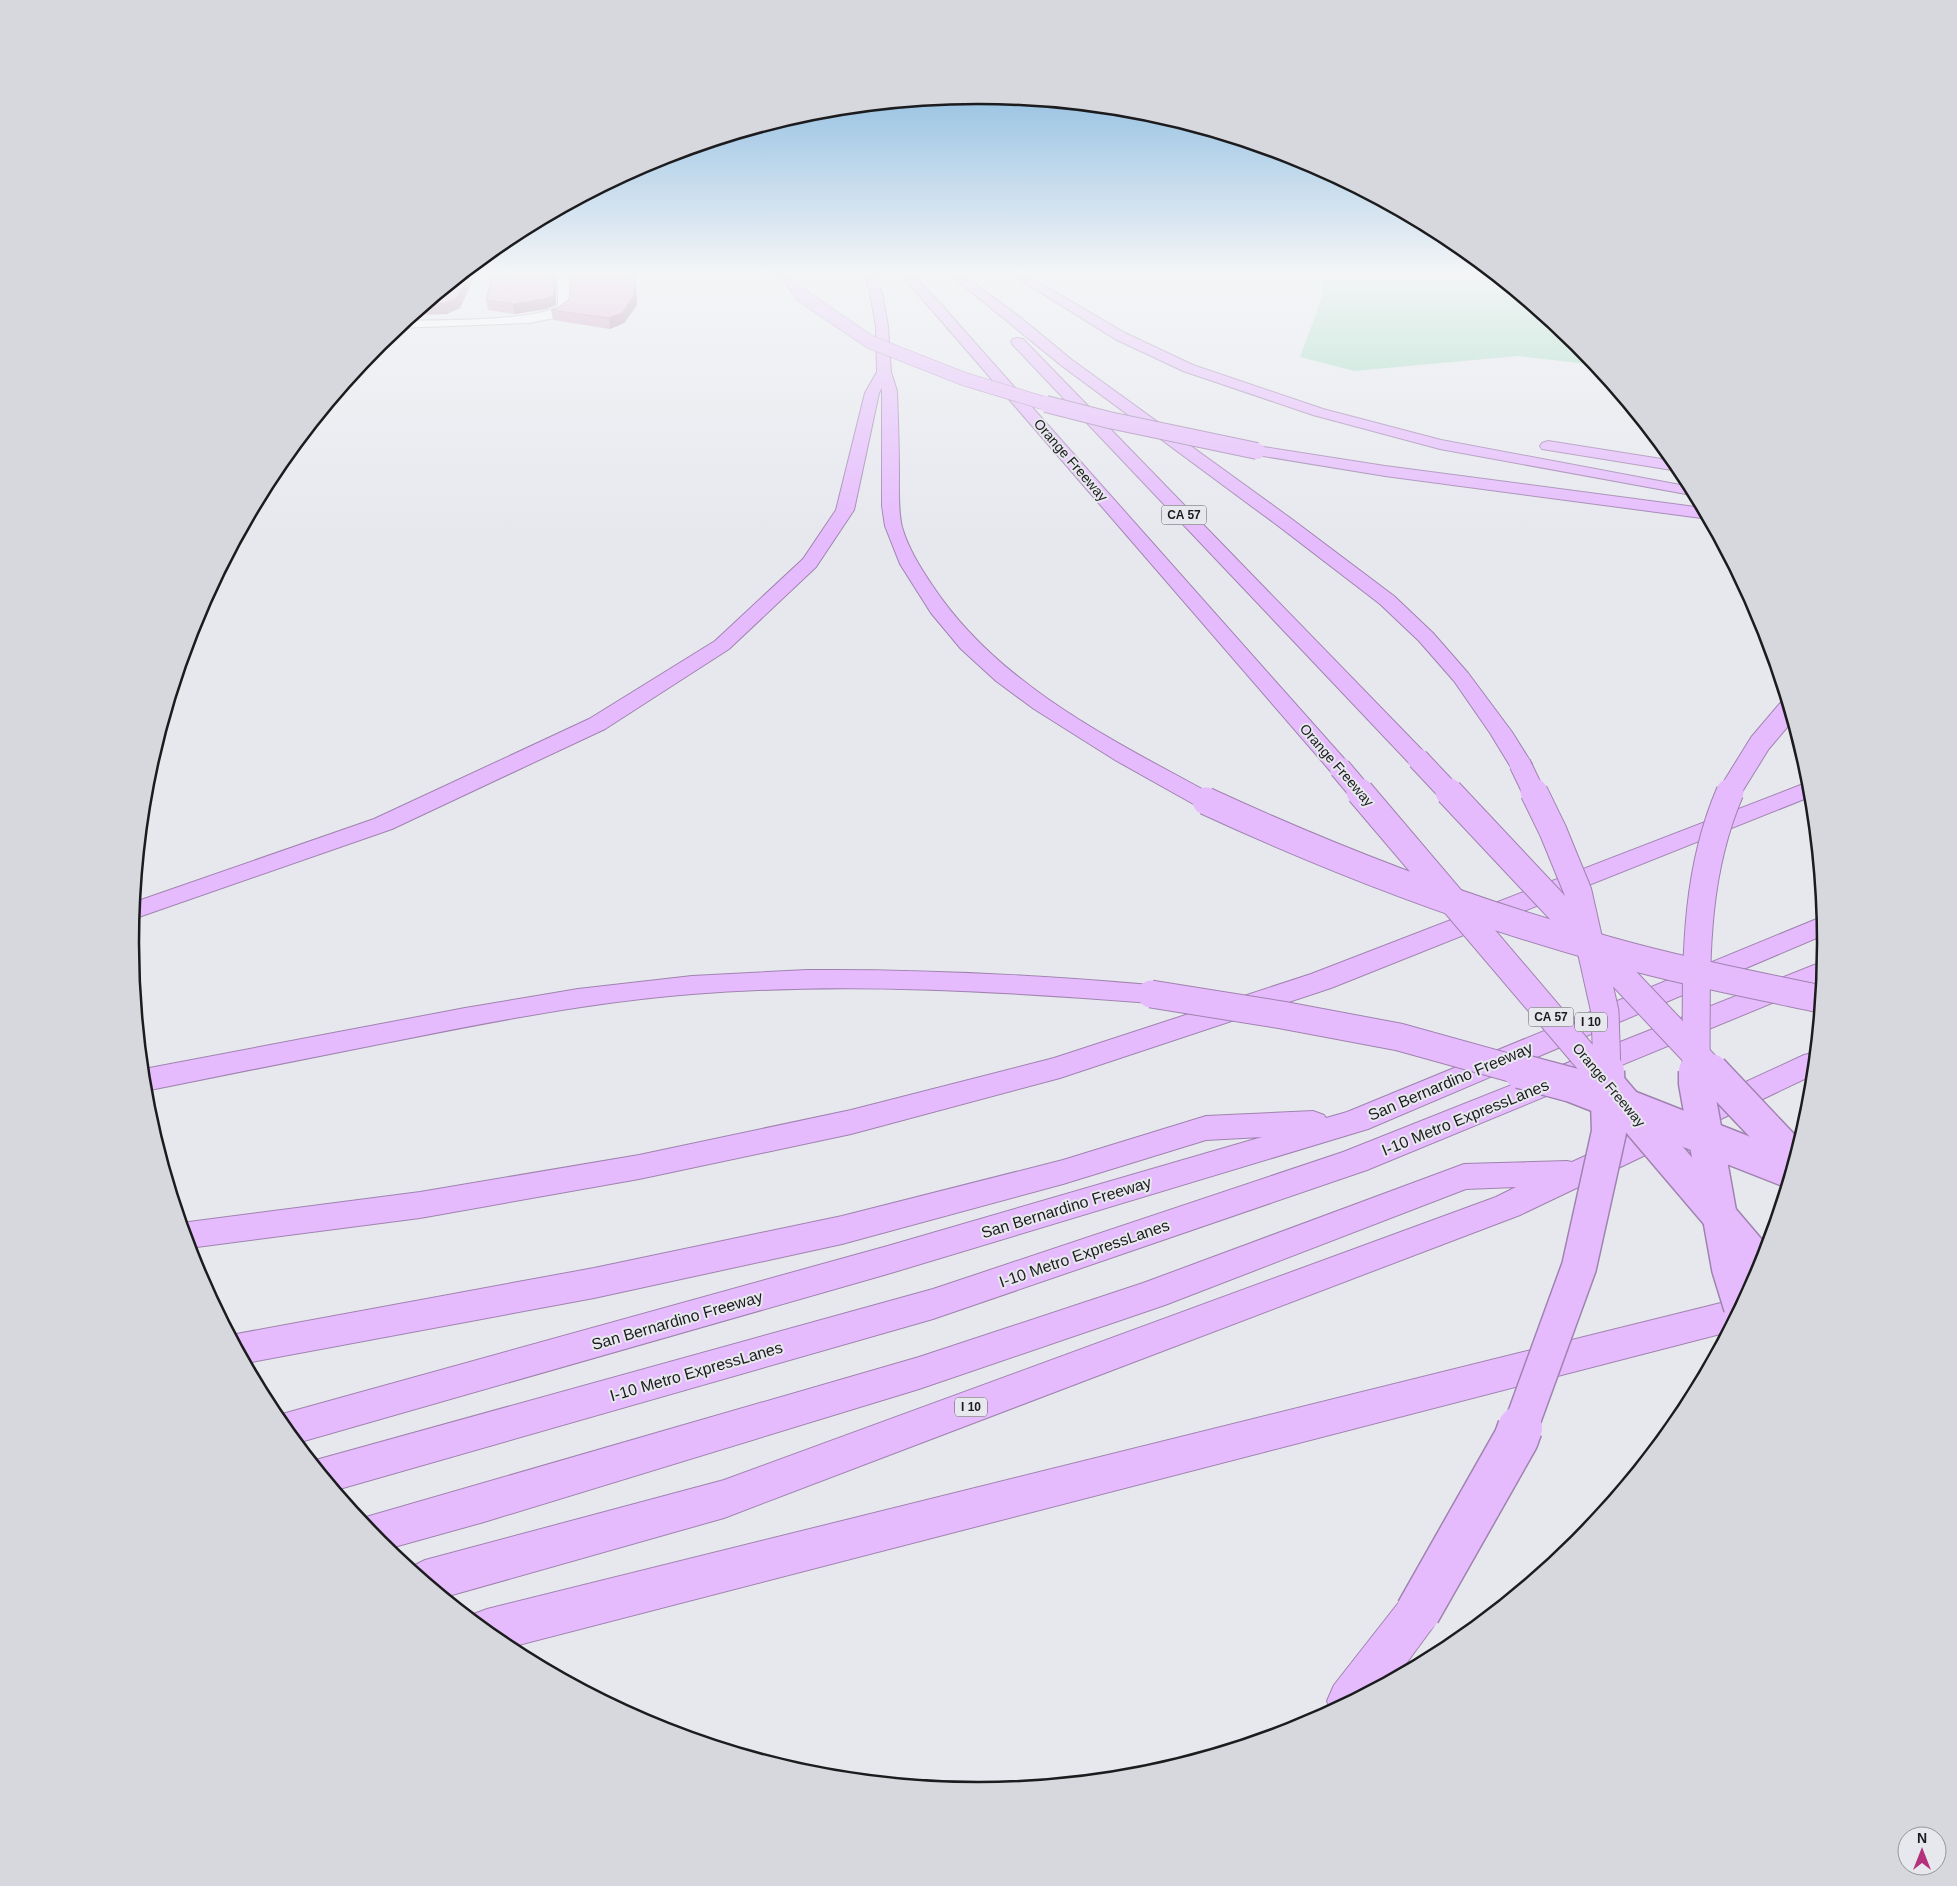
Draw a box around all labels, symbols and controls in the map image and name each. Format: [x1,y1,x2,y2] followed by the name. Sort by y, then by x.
[1031,415,1111,505] street label: Orange Freeway
[1162,506,1206,524] road number: CA 57
[1297,720,1377,810] street label: Orange Freeway
[1528,1008,1574,1026] road number: CA 57
[1575,1012,1607,1032] road number: I 10
[1365,1039,1535,1124] street label: San Bernardino Freeway
[1569,1040,1649,1130] street label: Orange Freeway
[1379,1076,1551,1159] street label: I-10 Metro ExpressLanes
[979,1173,1153,1241] street label: San Bernardino Freeway
[997,1216,1171,1291] street label: I-10 Metro ExpressLanes
[590,1288,765,1353] street label: San Bernardino Freeway
[608,1339,784,1404] street label: I-10 Metro ExpressLanes
[955,1398,987,1416] road number: I 10
[1897,1826,1947,1876] north arrow
[1917,1830,1927,1846] text: N

